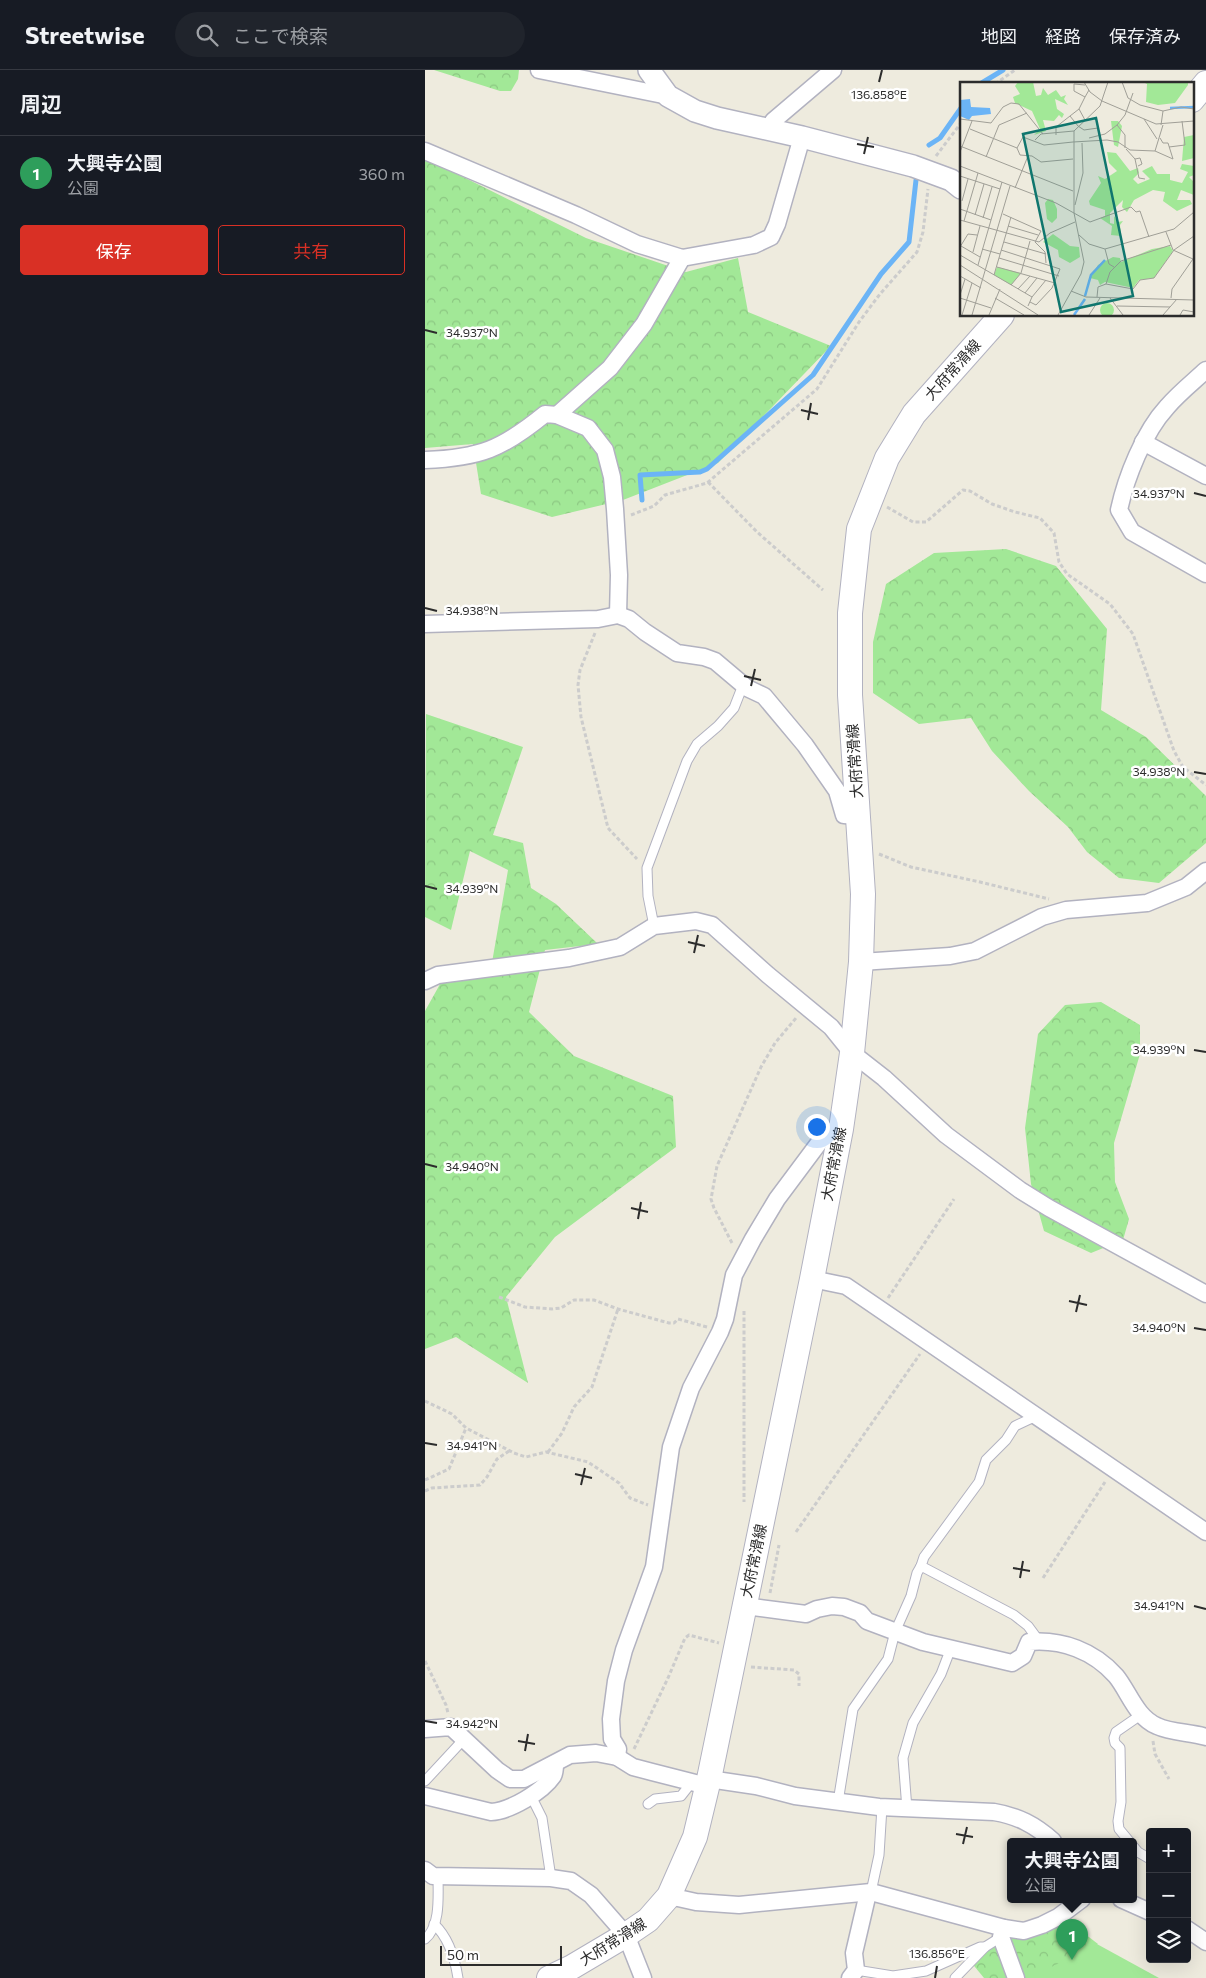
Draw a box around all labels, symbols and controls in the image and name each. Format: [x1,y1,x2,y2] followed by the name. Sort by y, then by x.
[175,12,525,57] search box
[25,20,145,49] text: Streetwise
[193,21,221,49] icon: search
[233,24,328,47] text: ここで検索
[981,25,1017,47] text: 地図
[1045,25,1081,47] text: 経路
[1109,25,1181,47] text: 保存済み
[960,82,1193,316] inset map
[851,87,907,101] text: 136.858°E
[20,91,62,116] text: 周辺
[67,151,162,174] text: 大興寺公園
[32,164,40,183] text: 1
[359,164,405,183] text: 360 m
[67,178,99,197] text: 公園
[20,225,208,275] button: 保存
[218,225,405,275] button: 共有
[446,325,498,339] text: 34.937°N
[920,335,984,403] street label: 大府常滑線
[1133,486,1185,500] text: 34.937°N
[446,603,498,617] text: 34.938°N
[842,723,866,799] street label: 大府常滑線
[1133,764,1185,778] text: 34.938°N
[446,881,498,895] text: 34.939°N
[1133,1042,1185,1056] text: 34.939°N
[804,1114,830,1140] your location
[817,1125,849,1202] street label: 大府常滑線
[445,1159,499,1173] text: 34.940°N
[1132,1320,1186,1334] text: 34.940°N
[447,1438,497,1452] text: 34.941°N
[736,1522,770,1599] street label: 大府常滑線
[1134,1598,1184,1612] text: 34.941°N
[446,1716,498,1730] text: 34.942°N
[1146,1828,1191,1963] map controls
[1146,1828,1191,1873] button: +
[1007,1838,1137,1903] popup
[1024,1848,1120,1871] text: 大興寺公園
[1146,1873,1191,1918] button: −
[1024,1875,1057,1894] text: 公園
[576,1914,649,1969] street label: 大府常滑線
[1146,1918,1191,1963] button: layers
[1056,1919,1088,1960] pin: 1
[440,1943,563,1966] scale bar
[447,1946,479,1963] text: 50 m
[909,1946,965,1960] text: 136.856°E

